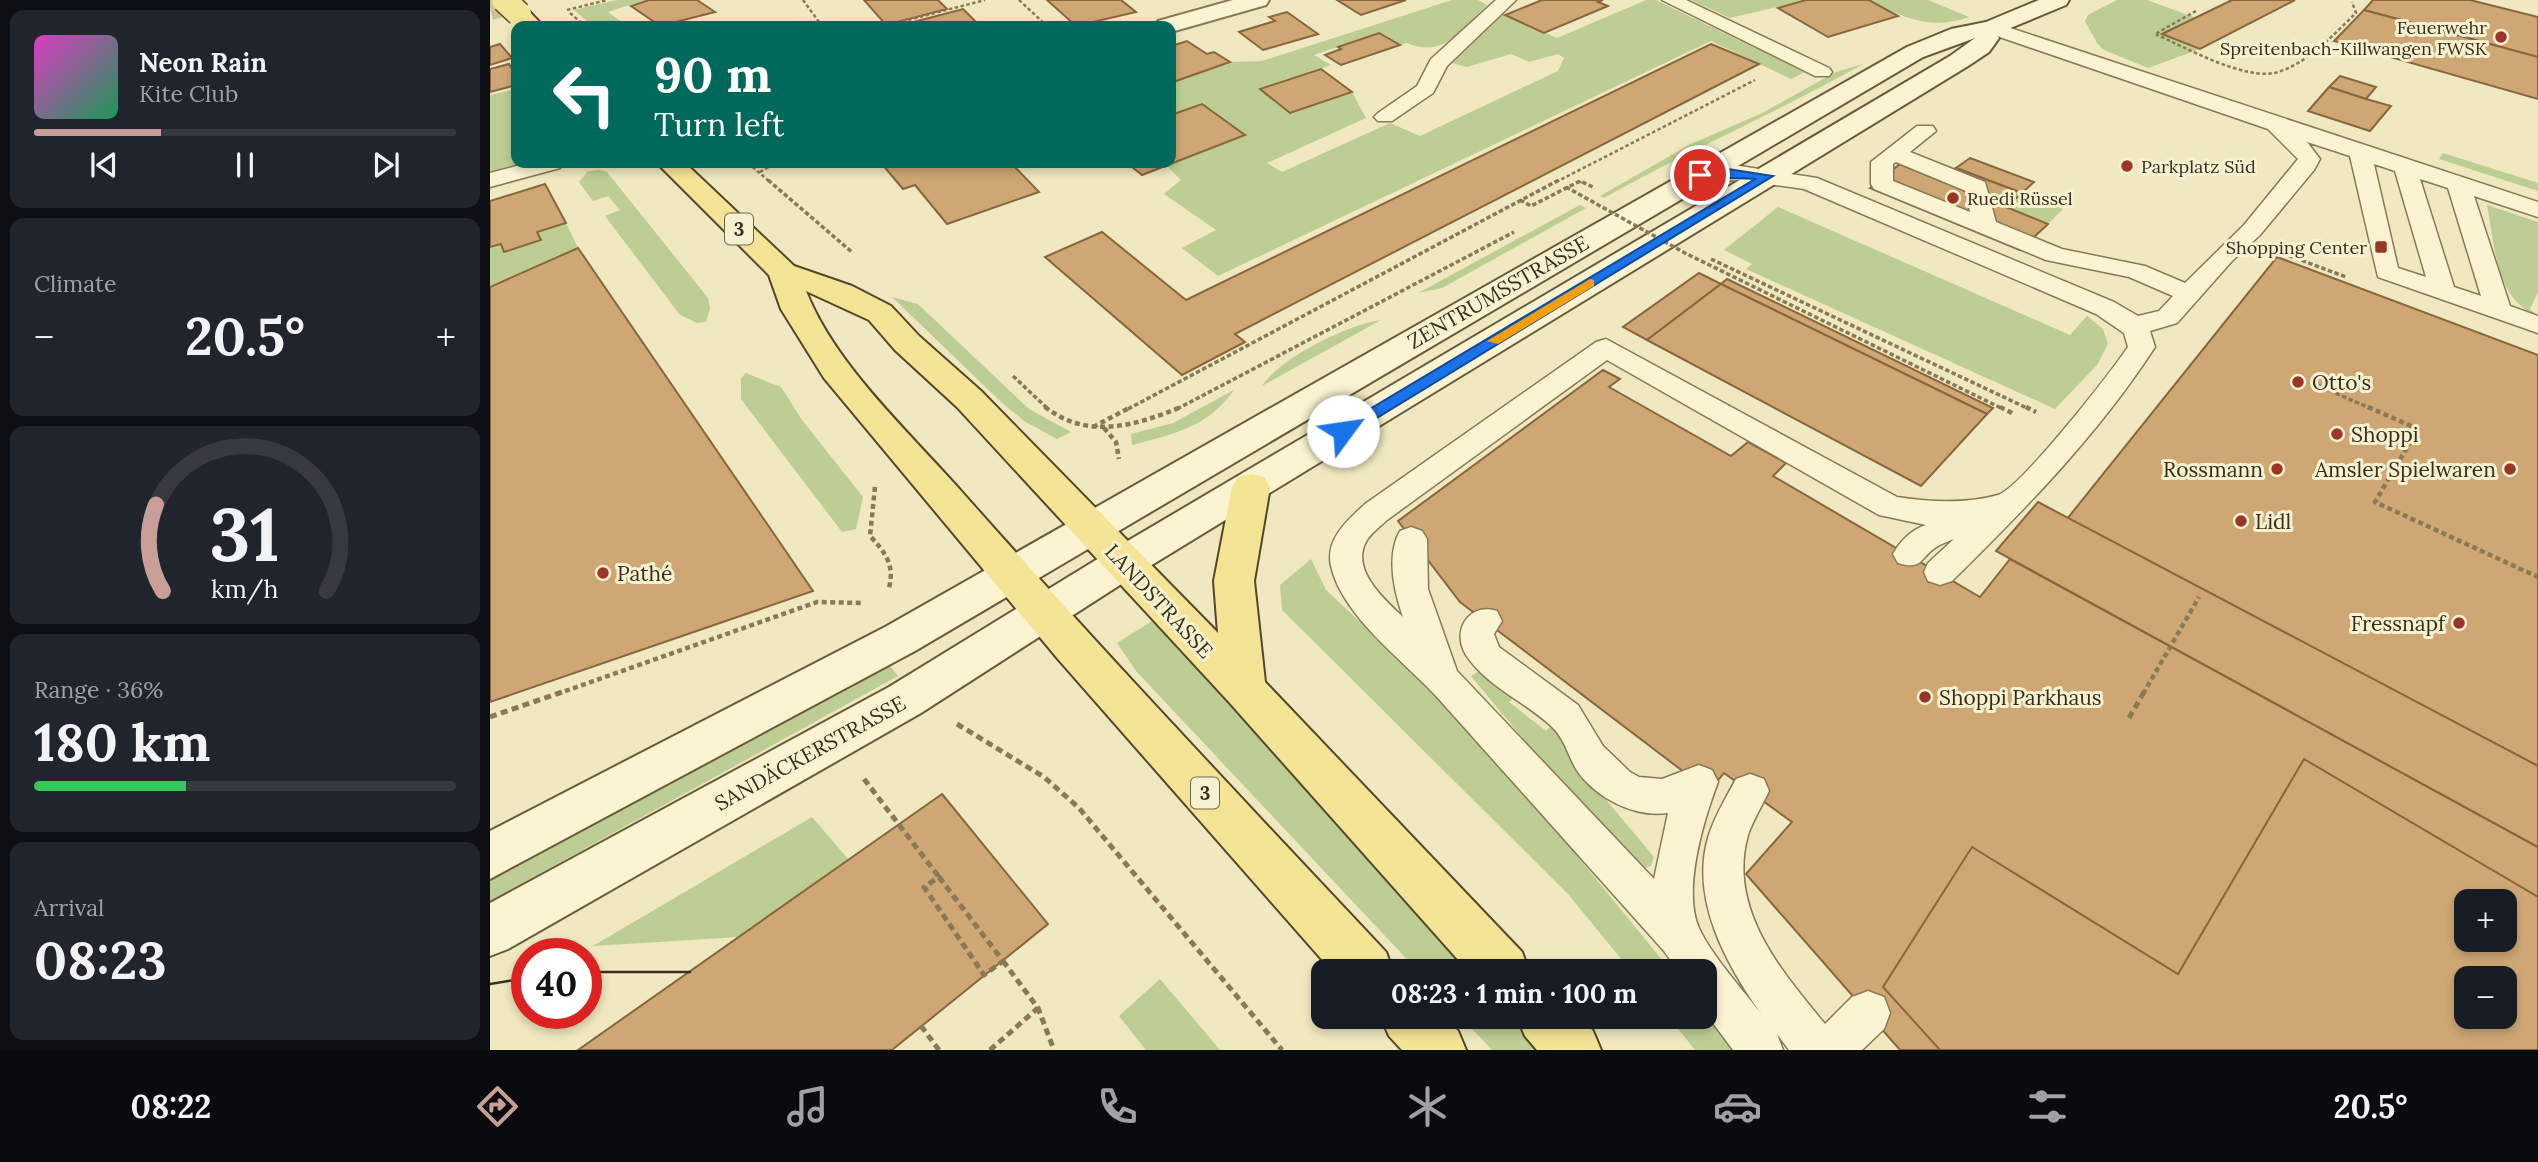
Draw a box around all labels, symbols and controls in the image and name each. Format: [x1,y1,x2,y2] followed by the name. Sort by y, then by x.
[2220,16,2488,60] place label: Feuerwehr Spreitenbach-Killwangen FWSK
[2493,29,2509,45] marker: Feuerwehr Spreitenbach-Killwangen FWSK
[654,43,771,105] text: 90 m
[139,46,267,79] text: Neon Rain
[539,49,630,140] icon: left
[139,79,238,108] text: Kite Club
[654,104,784,145] text: Turn left
[1670,145,1730,205] pin
[85,146,123,184] icon: previous
[226,146,264,184] icon: pause
[367,146,405,184] icon: next
[2141,155,2256,178] place label: Parkplatz Süd
[1681,156,1719,194] icon: arrive
[2119,158,2135,174] marker: Parkplatz Süd
[1967,187,2073,210] place label: Ruedi Rüssel
[1945,190,1961,206] marker: Ruedi Rüssel
[725,214,753,244] road number: 3
[1403,229,1593,355] street label: ZENTRUMSSTRASSE
[2226,236,2367,259] place label: Shopping Center
[2373,239,2389,255] marker: Shopping Center
[34,269,116,298] text: Climate
[185,303,305,369] text: 20.5°
[34,313,54,361] text: −
[436,313,456,361] text: +
[2312,369,2371,396] place label: Otto's
[2290,374,2306,390] marker: Otto's
[1306,394,1380,468] position arrow
[2351,421,2419,448] place label: Shoppi
[2329,426,2345,442] marker: Shoppi
[2163,456,2263,483] place label: Rossmann
[2314,456,2496,483] place label: Amsler Spielwaren
[2269,461,2285,477] marker: Rossmann
[2502,461,2518,477] marker: Amsler Spielwaren
[210,488,280,581] text: 31
[2255,508,2291,535] place label: Lidl
[2233,513,2249,529] marker: Lidl
[1099,538,1219,664] street label: LANDSTRASSE
[617,560,672,587] place label: Pathé
[595,565,611,581] marker: Pathé
[211,573,279,605] text: km/h
[2351,610,2447,637] place label: Fressnapf
[2451,615,2467,631] marker: Fressnapf
[34,675,163,704] text: Range · 36%
[1939,684,2102,711] place label: Shoppi Parkhaus
[710,689,910,817] street label: SANDÄCKERSTRASSE
[1917,689,1933,705] marker: Shoppi Parkhaus
[34,709,210,775] text: 180 km
[1191,778,1219,808] road number: 3
[2454,889,2517,1029] map controls
[2454,889,2517,952] button: +
[34,893,104,922] text: Arrival
[34,927,167,993] text: 08:23
[511,938,602,1029] speed limit sign: 40
[2454,966,2517,1029] button: −
[1391,977,1637,1010] text: 08:23 · 1 min · 100 m
[473,1082,522,1131] icon: directions
[783,1082,832,1131] icon: music
[1093,1082,1142,1131] icon: phone
[1403,1082,1452,1131] icon: climate
[1713,1082,1762,1131] icon: car
[2023,1082,2072,1131] icon: filters
[131,1086,211,1127] text: 08:22
[2334,1086,2407,1127] text: 20.5°

